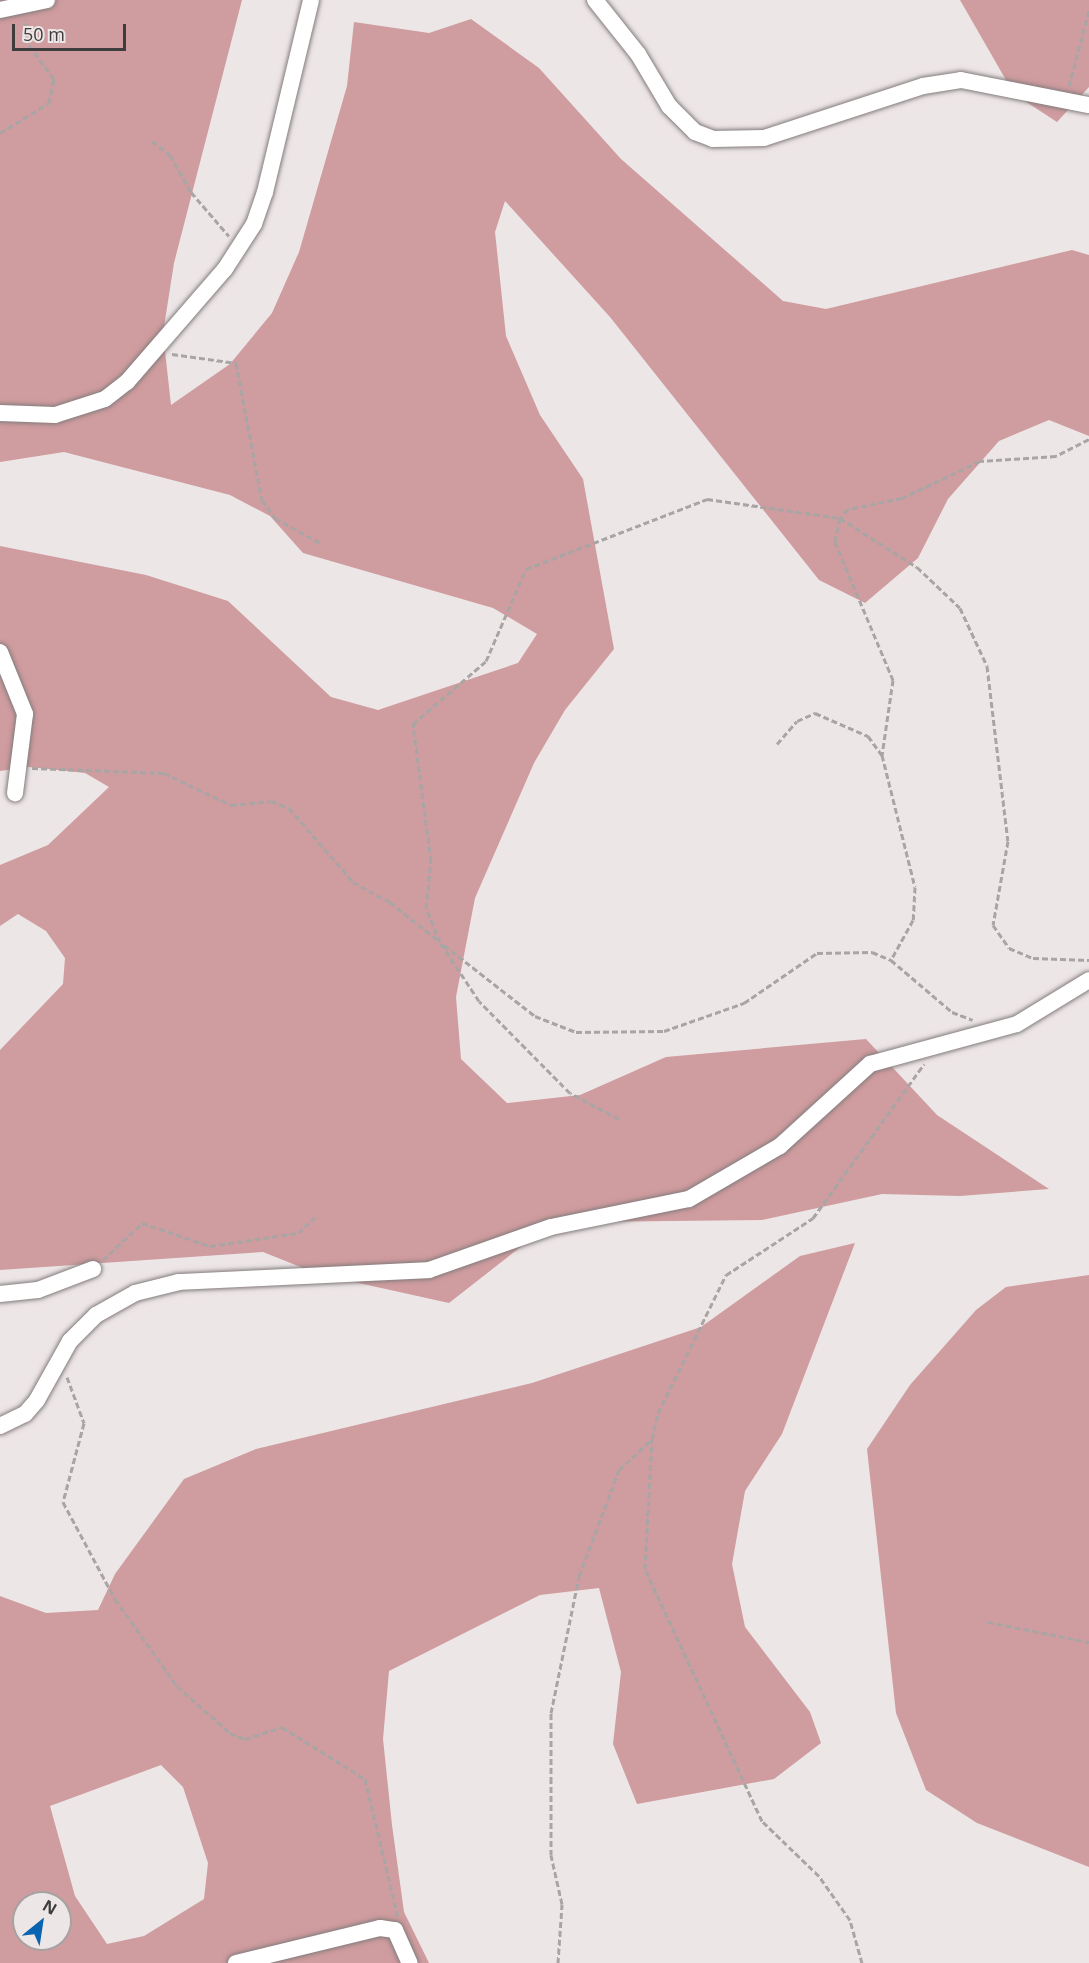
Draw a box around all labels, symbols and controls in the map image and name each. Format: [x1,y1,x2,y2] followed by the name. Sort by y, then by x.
[15,12,129,50] scale bar
[23,22,65,46] text: 50 m
[12,1891,72,1951] north arrow
[39,1894,61,1920] text: N

